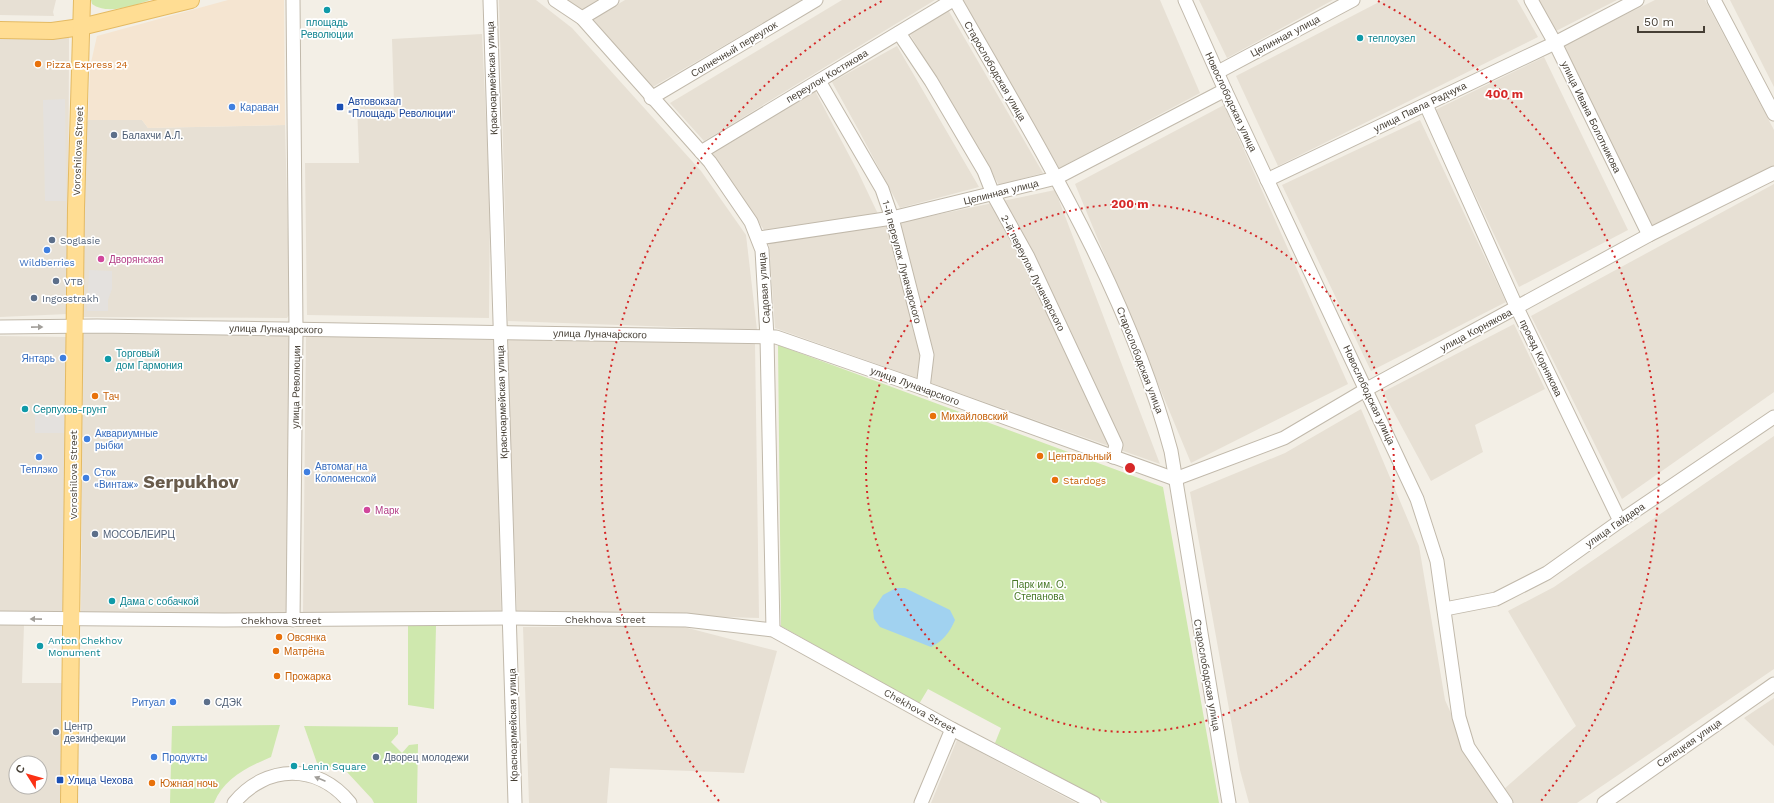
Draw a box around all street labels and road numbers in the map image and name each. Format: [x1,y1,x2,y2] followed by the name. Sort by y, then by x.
[1248,13,1322,59] street label: Целинная улица
[689,19,780,79] street label: Солнечный переулок
[962,19,1028,123] street label: Старослободская улица
[485,21,499,135] street label: Красноармейская улица
[784,47,870,105] street label: переулок Костякова
[1203,51,1259,154] street label: Новослободская улица
[1559,59,1623,175] street label: улица Ивана Болотникова
[1372,80,1468,134] street label: улица Павла Радчука
[71,105,85,196] street label: Voroshilova Street
[962,177,1040,207] street label: Целинная улица
[880,199,924,325] street label: 1-й переулок Луначарского
[999,213,1067,333] street label: 2-й переулок Луначарского
[756,252,772,324] street label: Садовая улица
[1115,305,1166,415] street label: Старослободская улица
[1438,306,1514,354] street label: улица Корнякова
[1518,318,1565,399] street label: проезд Корнякова
[229,323,323,335] street label: улица Луначарского
[553,328,647,340] street label: улица Луначарского
[1341,344,1397,447] street label: Новослободская улица
[290,345,302,429] street label: улица Революции
[495,345,509,459] street label: Красноармейская улица
[869,365,961,407] street label: улица Луначарского
[68,430,79,520] street label: Voroshilova Street
[1583,500,1647,549] street label: улица Гайдара
[565,614,646,625] street label: Chekhova Street
[241,615,322,626] street label: Chekhova Street
[1192,618,1222,732] street label: Старослободская улица
[507,668,519,782] street label: Красноармейская улица
[882,687,959,736] street label: Chekhova Street
[1655,716,1724,769] street label: Селецкая улица

